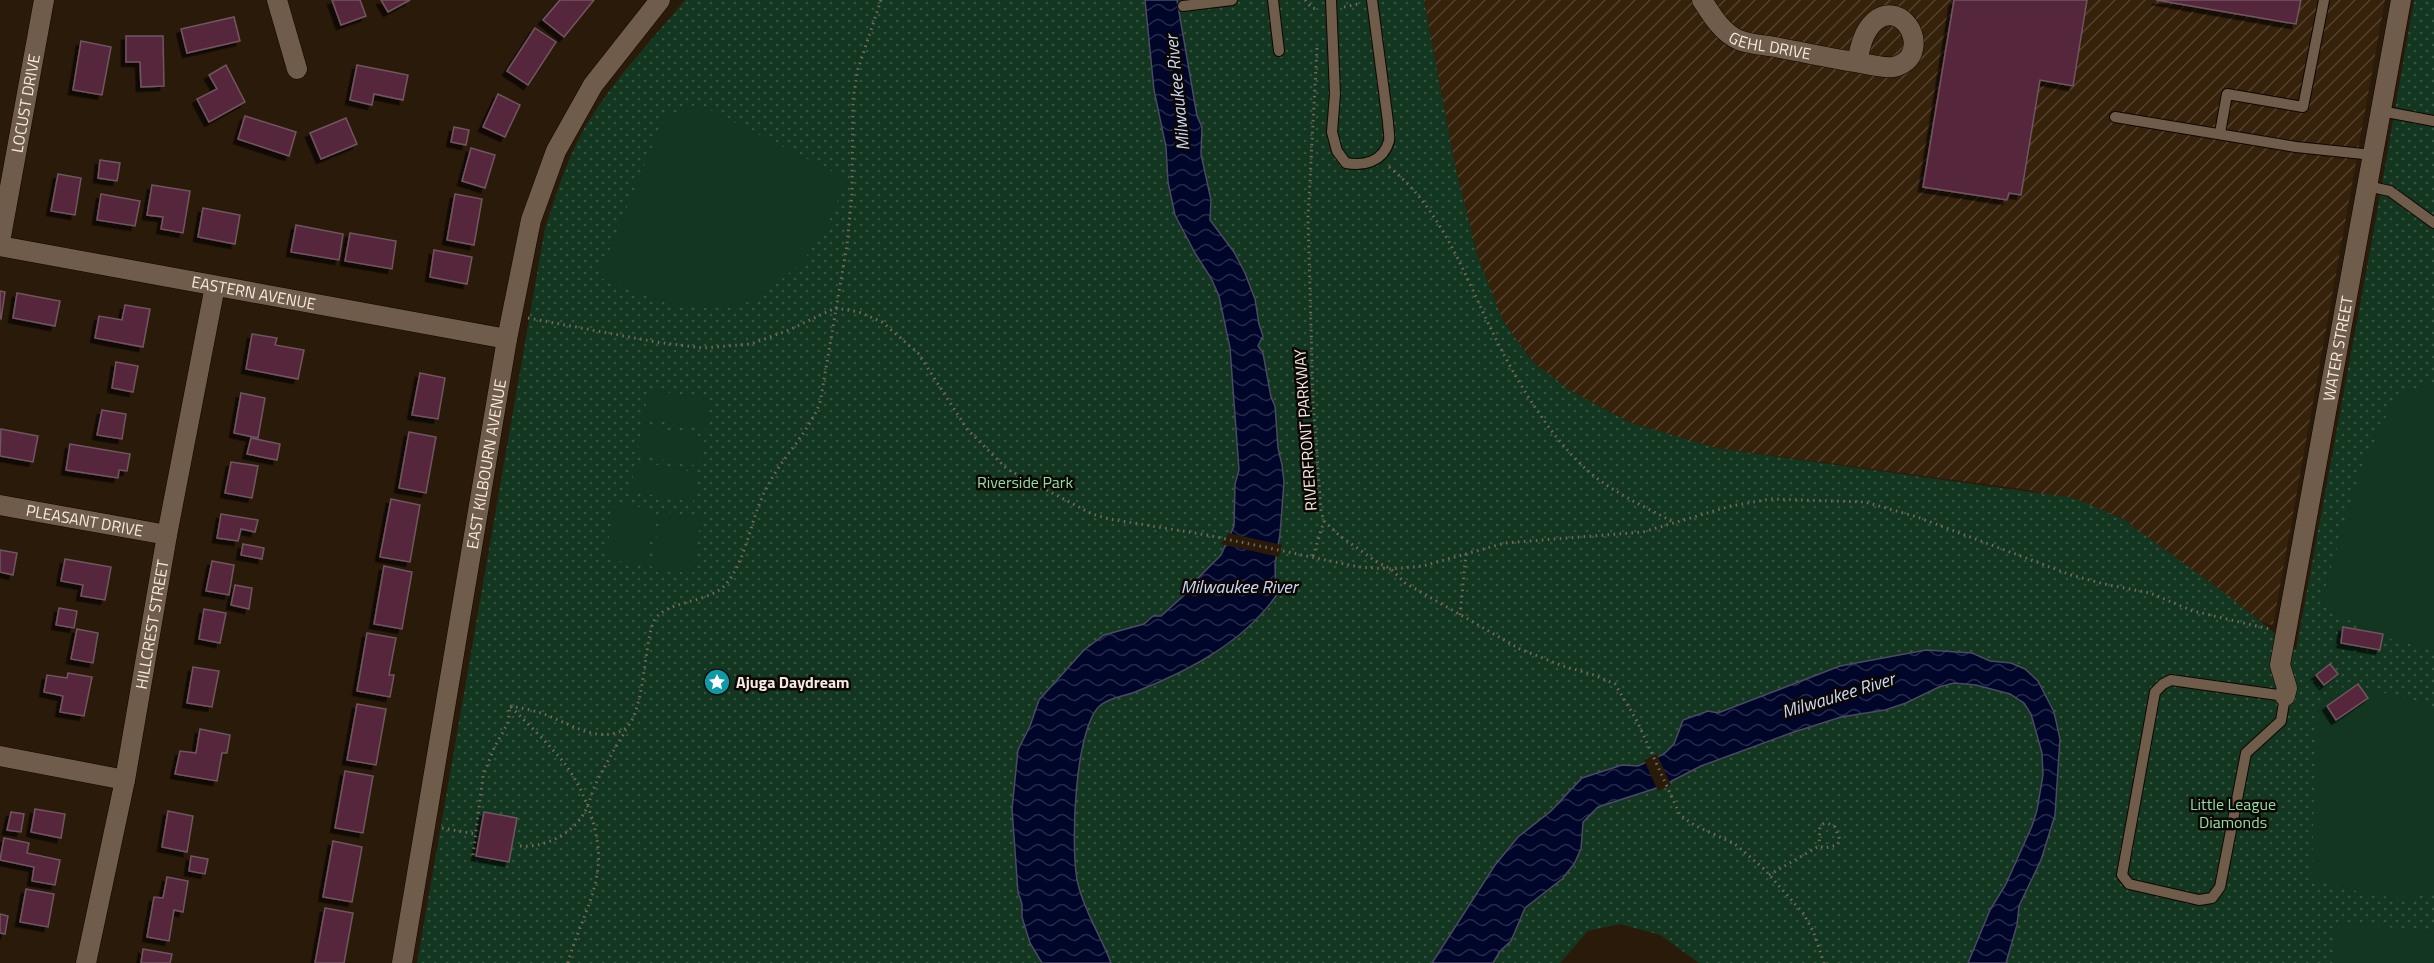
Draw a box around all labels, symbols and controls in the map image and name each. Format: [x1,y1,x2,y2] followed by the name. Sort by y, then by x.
[1724,25,1813,66] street label: GEHL DRIVE
[1157,31,1197,152] water label: Milwaukee River
[4,52,46,155] street label: LOCUST DRIVE
[190,269,318,316] street label: EASTERN AVENUE
[2316,293,2359,403] street label: WATER STREET
[1287,348,1323,512] street label: RIVERFRONT PARKWAY
[460,377,512,551] street label: EAST KILBOURN AVENUE
[977,470,1073,494] park label: Riverside Park
[24,498,145,543] street label: PLEASANT DRIVE
[129,557,175,691] street label: HILLCREST STREET
[1181,573,1300,600] water label: Milwaukee River
[1778,664,1900,725] water label: Milwaukee River
[702,667,732,697] place icon: Ajuga Daydream
[736,670,850,694] place label: Ajuga Daydream
[2190,792,2276,834] park label: Little League Diamonds

